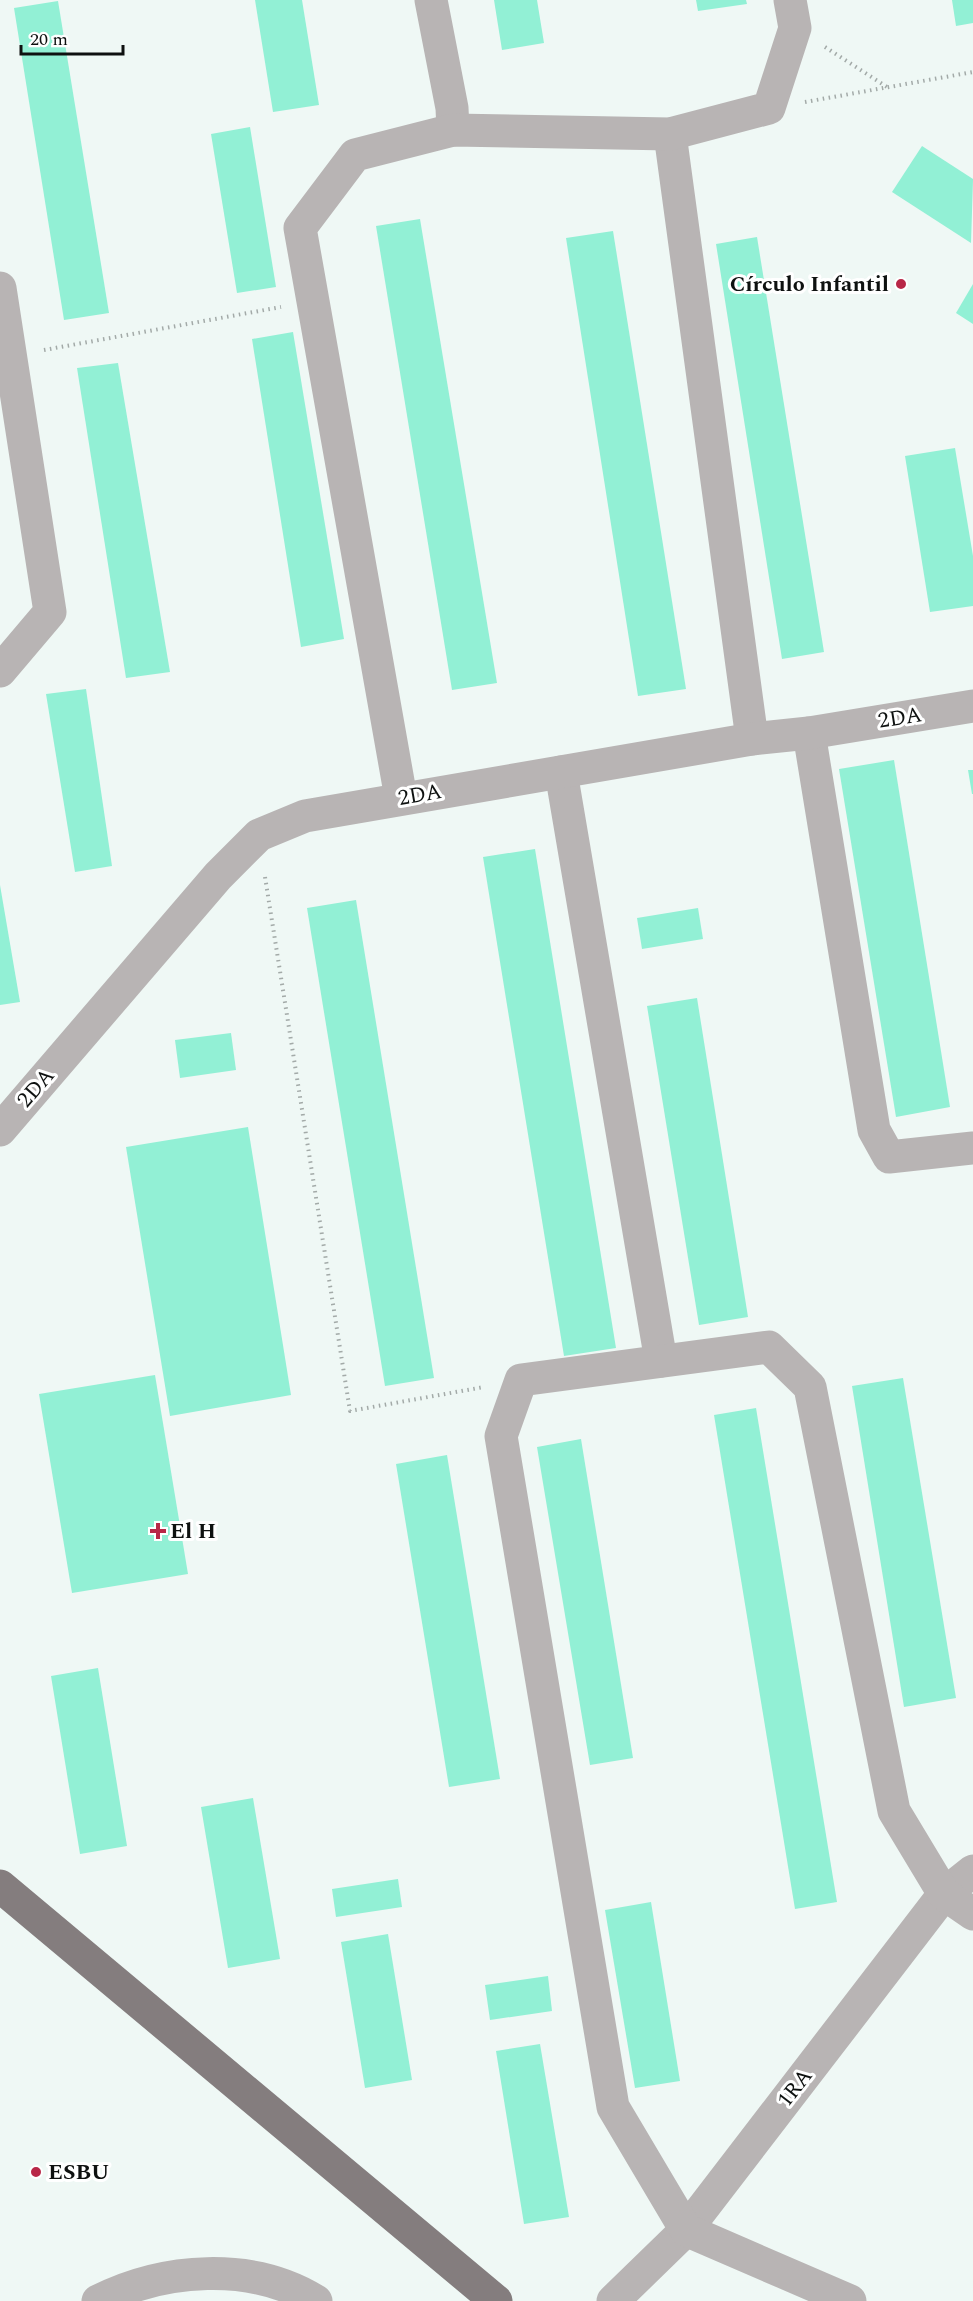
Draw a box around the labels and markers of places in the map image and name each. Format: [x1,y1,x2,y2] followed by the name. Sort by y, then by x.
[730,268,889,301] place label: Círculo Infantil
[894,277,908,291] marker: Círculo Infantil
[170,1515,216,1548] place label: El H
[151,1524,165,1538] marker: El H
[48,2156,109,2189] place label: ESBU
[29,2165,43,2179] marker: ESBU

